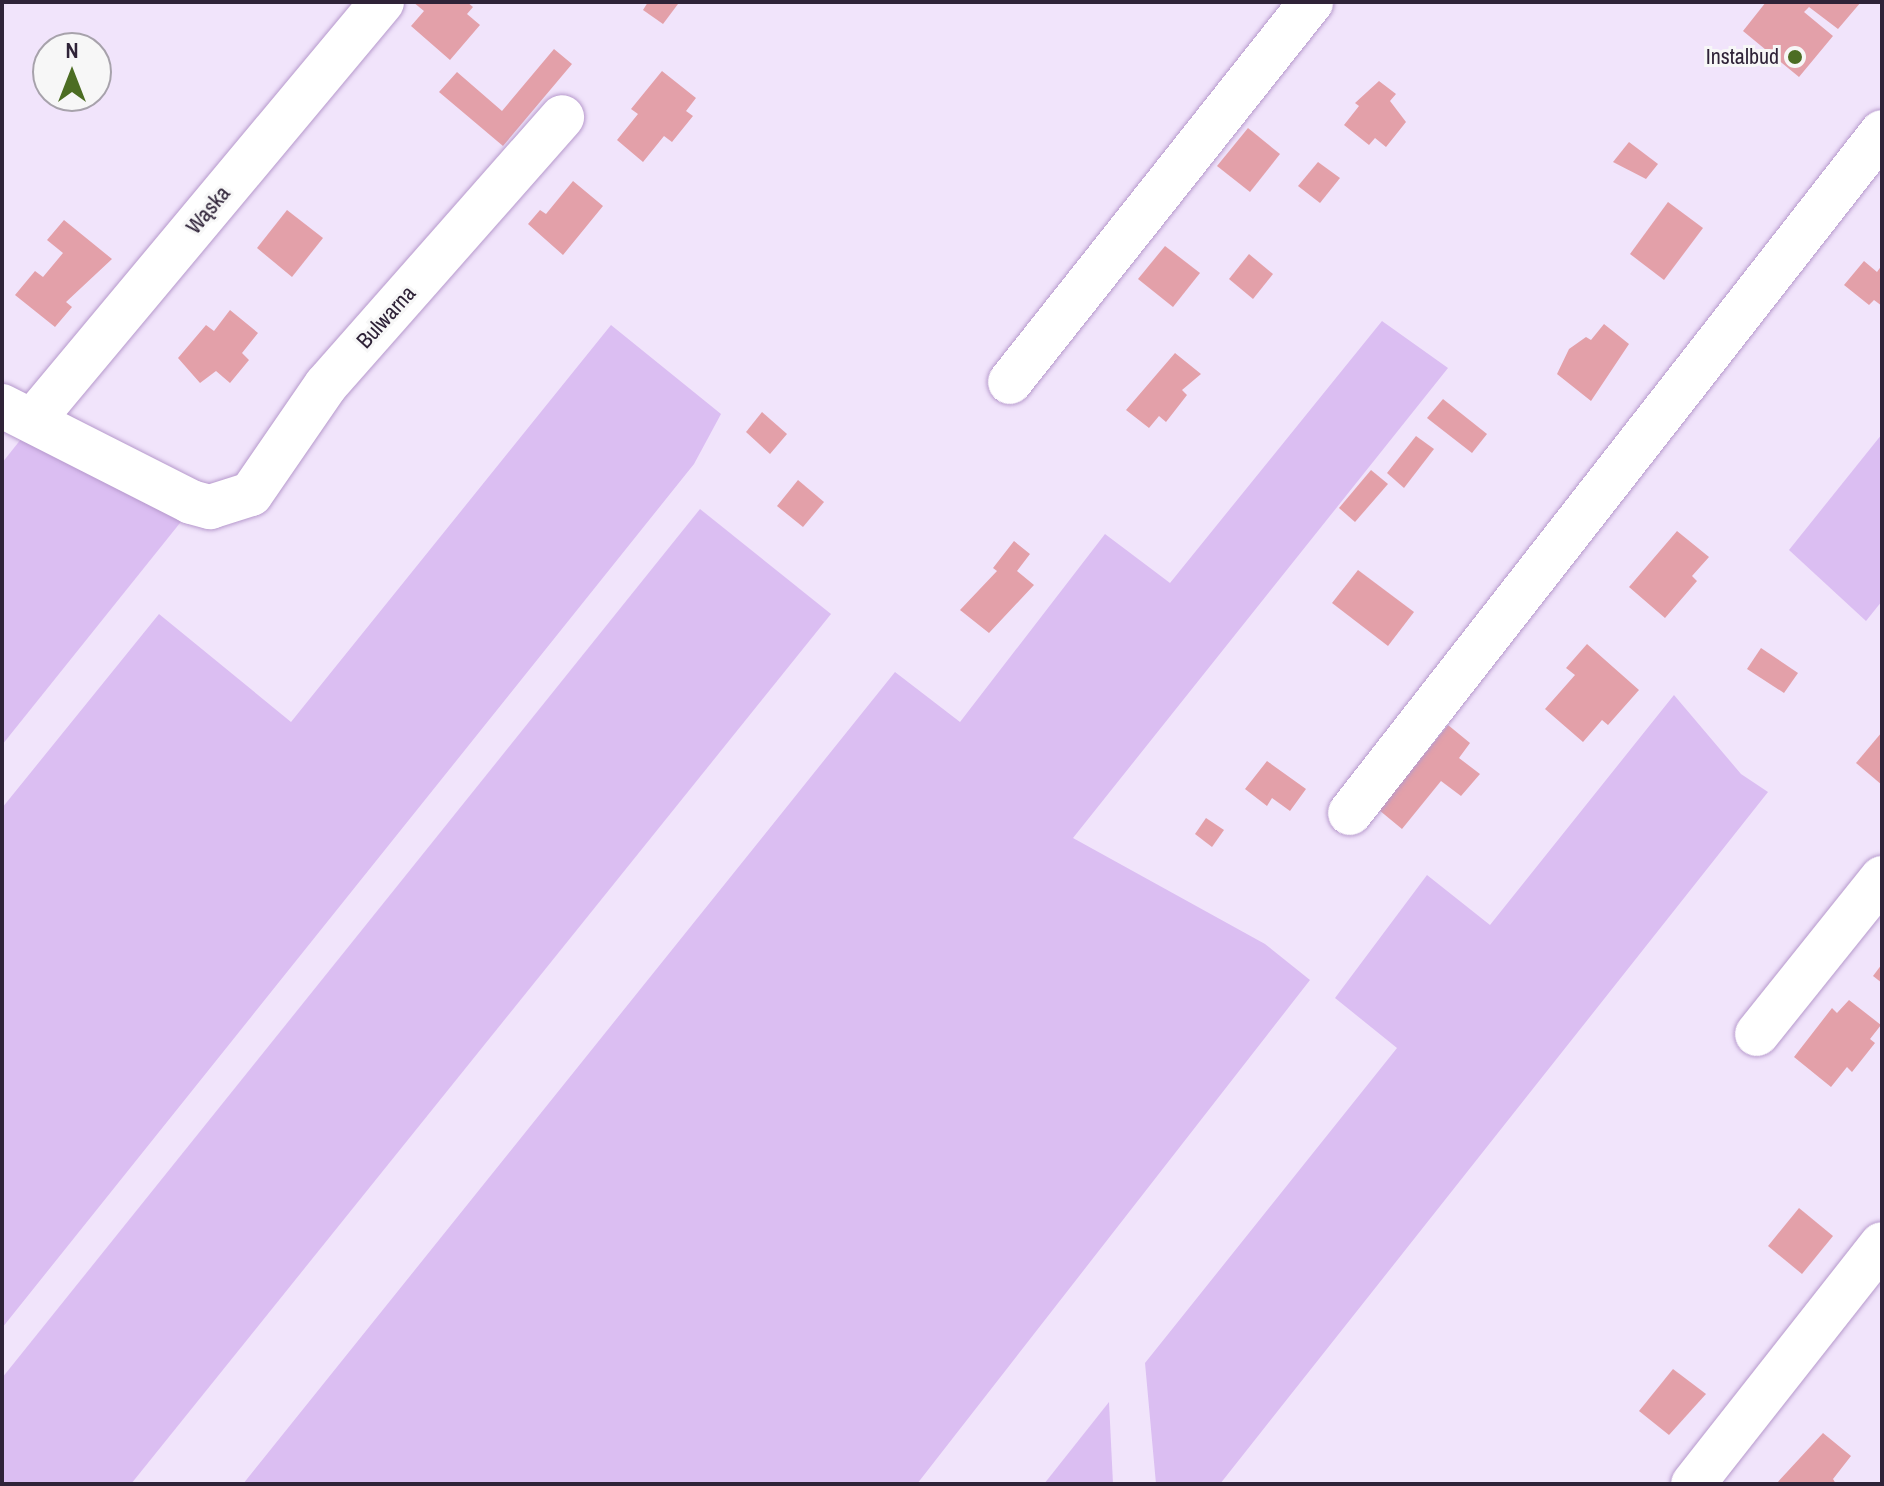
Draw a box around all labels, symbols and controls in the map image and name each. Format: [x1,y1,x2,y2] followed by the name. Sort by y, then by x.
[32,32,112,112] north arrow
[65,35,79,65] text: N
[1706,44,1779,70] place label: Instalbud
[1786,48,1804,66] marker: Instalbud
[180,181,236,239] street label: Wąska
[351,280,421,354] street label: Bulwarna

